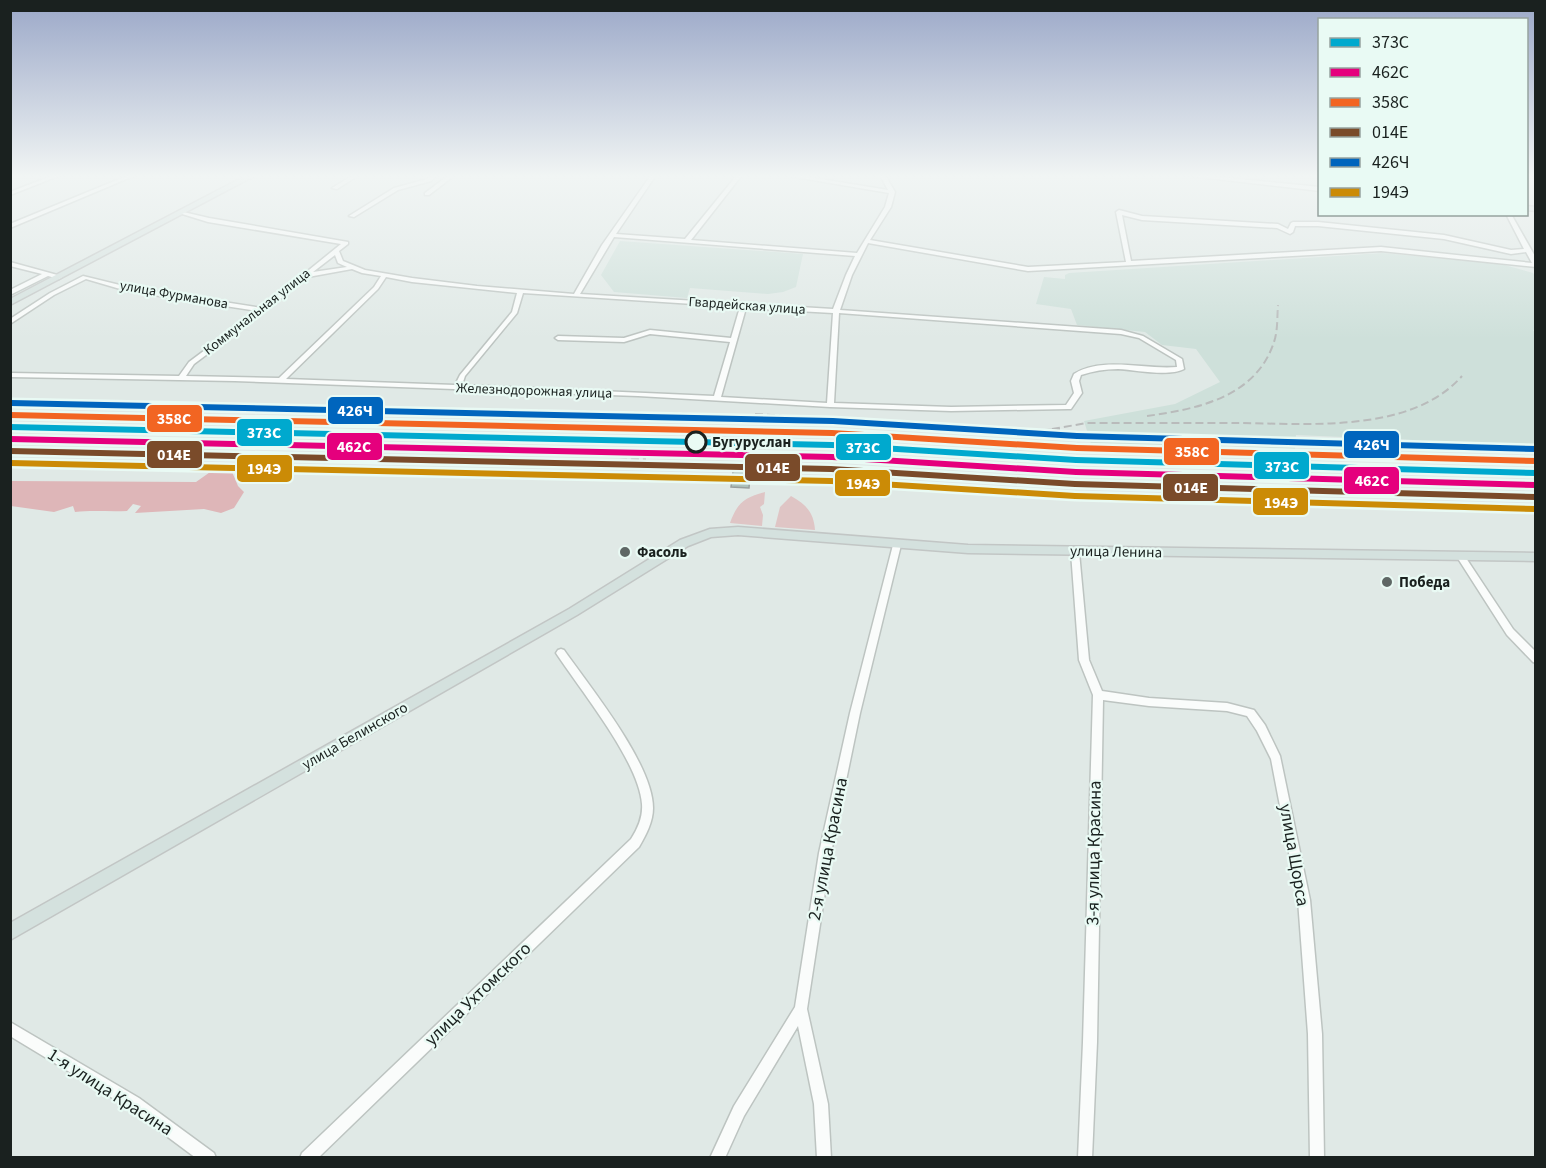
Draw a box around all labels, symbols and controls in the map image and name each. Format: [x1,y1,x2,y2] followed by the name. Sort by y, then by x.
[1318,18,1528,216] legend
[1372,30,1409,55] text: 373C
[1372,60,1409,85] text: 462С
[1372,90,1409,115] text: 358С
[1372,120,1408,145] text: 014Е
[1372,150,1410,175] text: 426Ч
[1372,180,1409,205] text: 194Э
[199,264,315,360] street label: Коммунальная улица
[118,276,230,314] street label: улица Фурманова
[688,292,806,320] street label: Гвардейская улица
[456,378,612,404] street label: Железнодорожная улица
[327,396,384,425] line badge: 426Ч
[337,400,373,422] text: 426Ч
[146,404,203,433] line badge: 358С
[157,408,191,430] text: 358С
[236,418,293,447] line badge: 373C
[247,422,281,444] text: 373C
[1343,430,1400,459] line badge: 426Ч
[685,431,707,453] marker: Бугуруслан
[326,432,383,461] line badge: 462С
[712,432,791,453] place label: Бугуруслан
[835,433,892,461] line badge: 373C
[1354,434,1390,456] text: 426Ч
[337,436,371,458] text: 462С
[846,437,880,459] text: 373C
[1163,437,1220,466] line badge: 358С
[146,440,203,469] line badge: 014Е
[1175,441,1209,463] text: 358С
[157,444,191,466] text: 014Е
[1253,451,1310,480] line badge: 373C
[744,453,801,482] line badge: 014Е
[236,454,293,483] line badge: 194Э
[1265,456,1299,478] text: 373C
[756,457,790,479] text: 014Е
[247,458,281,480] text: 194Э
[1343,466,1400,495] line badge: 462С
[834,469,891,497] line badge: 194Э
[1355,470,1389,492] text: 462С
[846,473,880,495] text: 194Э
[1162,473,1219,502] line badge: 014Е
[1174,477,1208,499] text: 014Е
[1252,487,1309,516] line badge: 194Э
[1264,492,1298,514] text: 194Э
[1070,541,1162,563] street label: улица Ленина
[637,542,688,563] place label: Фасоль
[618,545,632,559] marker: Фасоль
[1399,572,1450,593] place label: Победа
[1380,575,1394,589] marker: Победа
[298,697,412,775] street label: улица Белинского
[802,776,854,922] street label: 2-я улица Красина
[1080,780,1108,926] street label: 3-я улица Красина
[1273,802,1315,908] street label: улица Щорса
[419,937,537,1051] street label: улица Ухтомского
[42,1042,178,1142] street label: 1-я улица Красина

